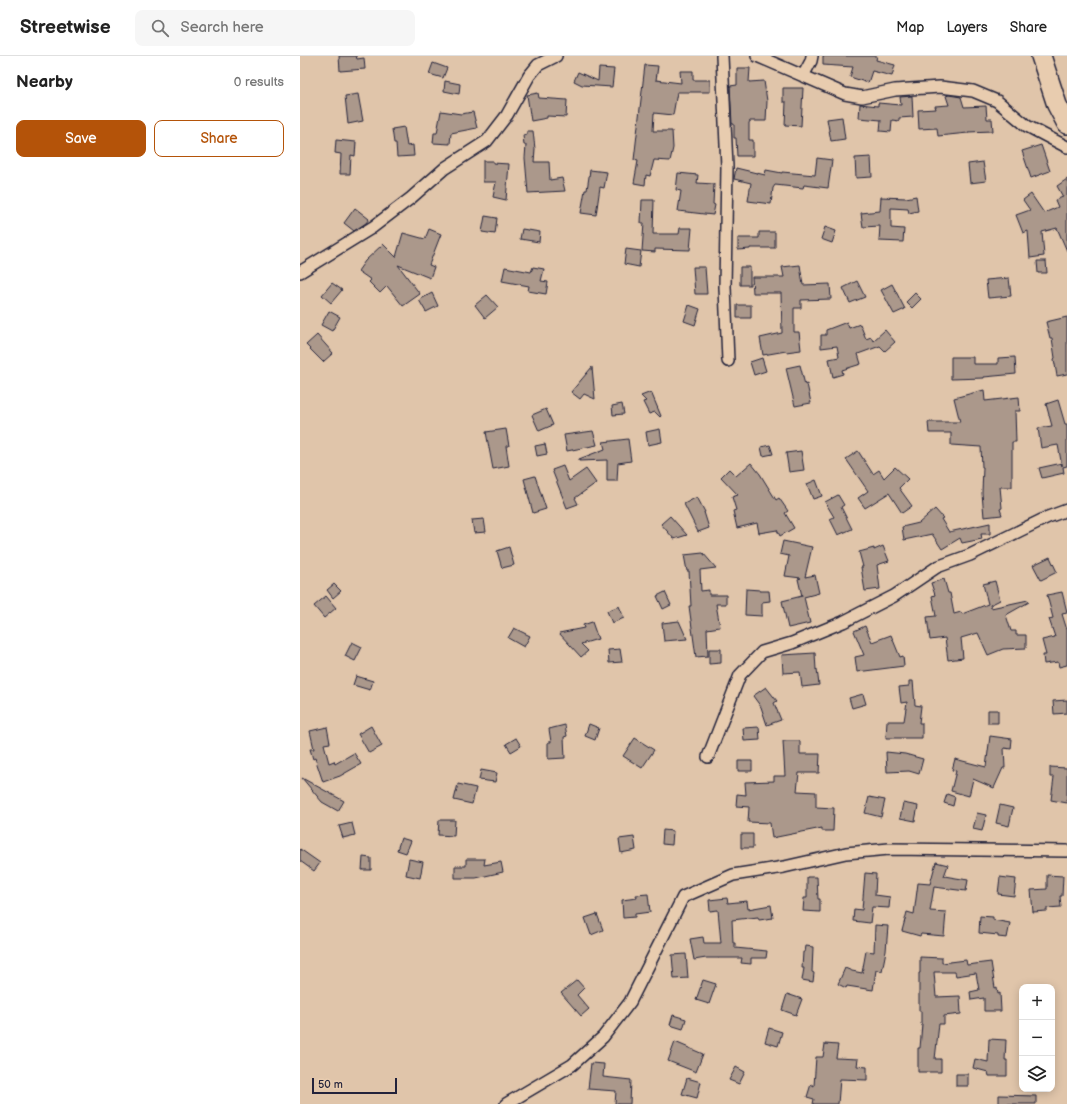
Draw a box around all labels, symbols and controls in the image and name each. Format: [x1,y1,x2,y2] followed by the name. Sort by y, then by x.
[135,10,415,46] search box
[20,16,111,39] text: Streetwise
[149,17,171,39] icon: search
[181,18,264,37] text: Search here
[896,19,924,36] text: Map
[946,19,988,36] text: Layers
[1010,19,1047,36] text: Share
[16,72,73,92] text: Nearby
[234,74,284,90] text: 0 results
[16,120,146,157] button: Save
[154,120,284,157] button: Share
[1019,984,1055,1092] map controls
[1019,984,1055,1020] button: +
[1019,1020,1055,1056] button: −
[1019,1056,1055,1092] button: layers
[312,1076,397,1095] scale bar
[318,1078,343,1091] text: 50 m

